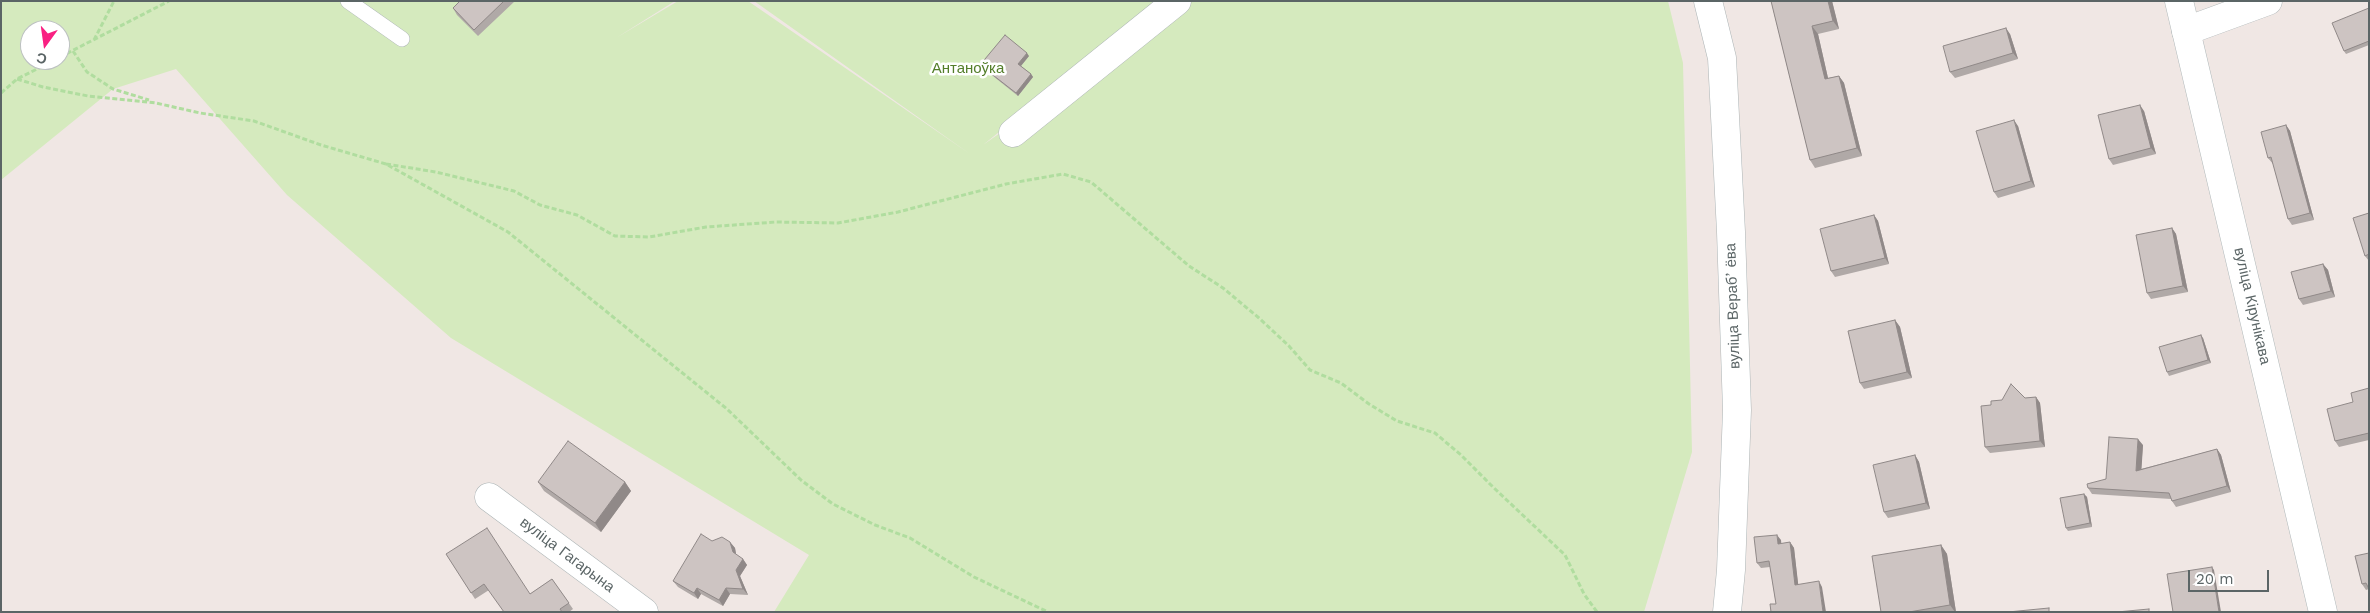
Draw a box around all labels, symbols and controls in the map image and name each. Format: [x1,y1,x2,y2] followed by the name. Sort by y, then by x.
[20,20,70,70] north arrow
[35,50,48,68] text: С
[932,60,1004,78] park label: Антаноўка
[1722,243,1744,369] street label: вуліца Верабʼёва
[2230,246,2274,366] street label: вуліца Кірунікава
[516,514,618,596] street label: вуліца Гагарына
[2190,560,2271,592] scale bar
[2196,570,2234,588] text: 20 m

